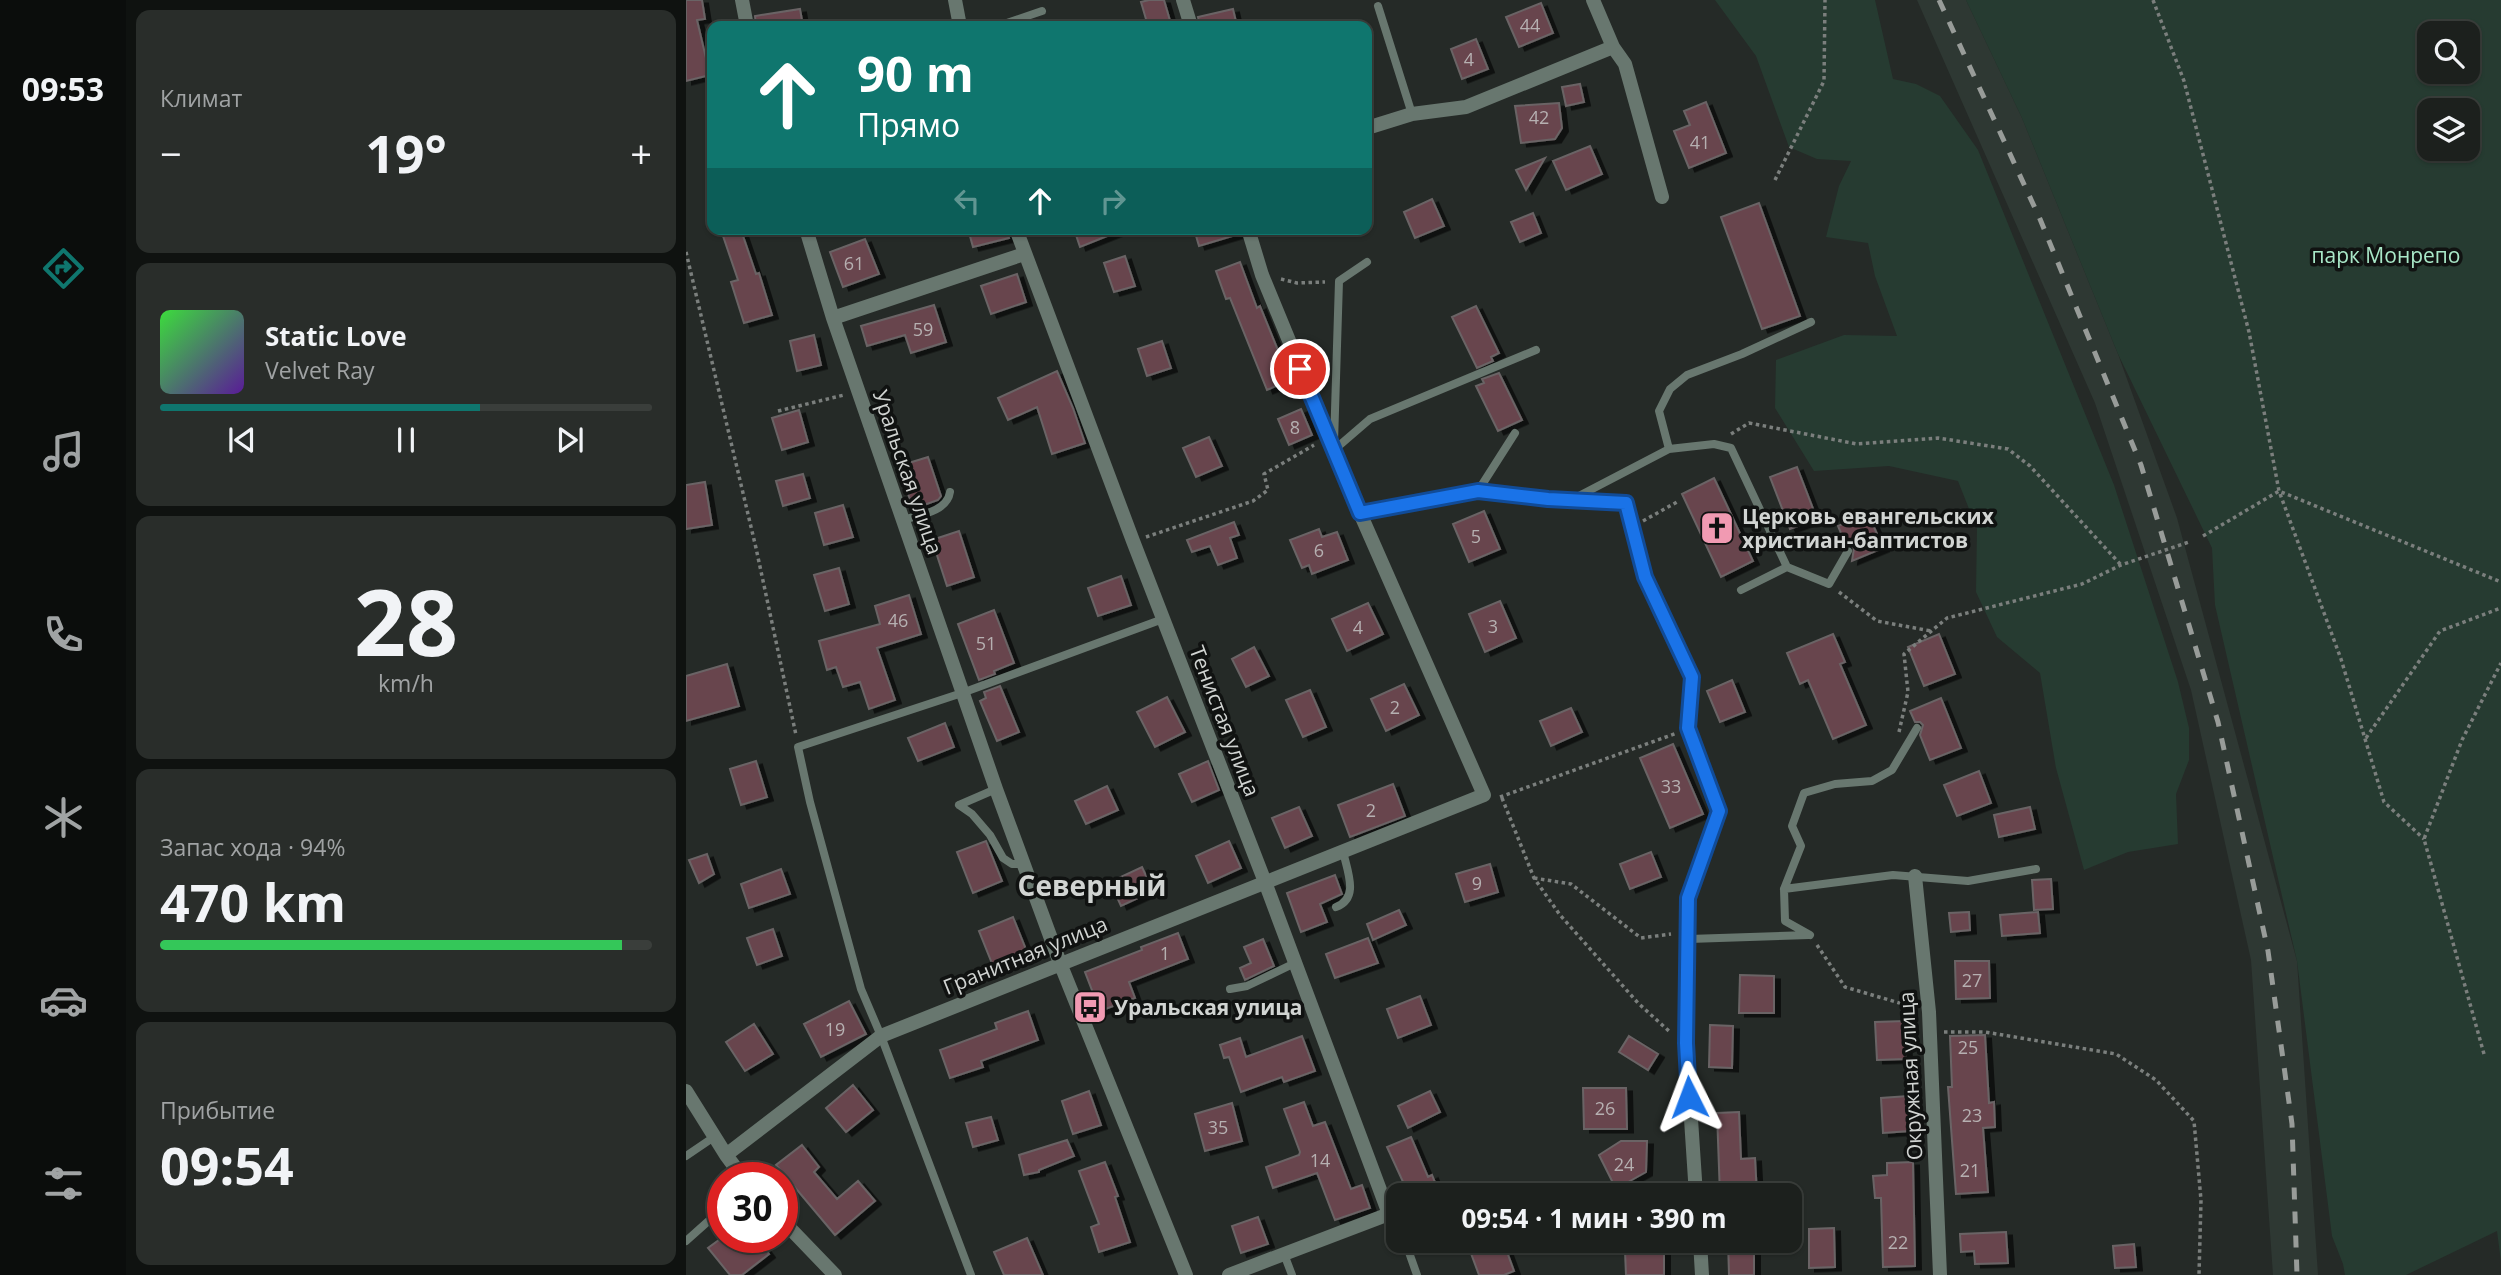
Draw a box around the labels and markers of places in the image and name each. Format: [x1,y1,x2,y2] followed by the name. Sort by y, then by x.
[1270,339,1330,399] pin
[1742,502,1995,554] place label: Церковь евангельских христиан-баптистов
[1698,509,1736,547] church icon: Церковь евангельских христиан-баптистов
[1071,988,1109,1026] bus stop icon: Уральская улица
[1114,993,1302,1021] place label: Уральская улица

